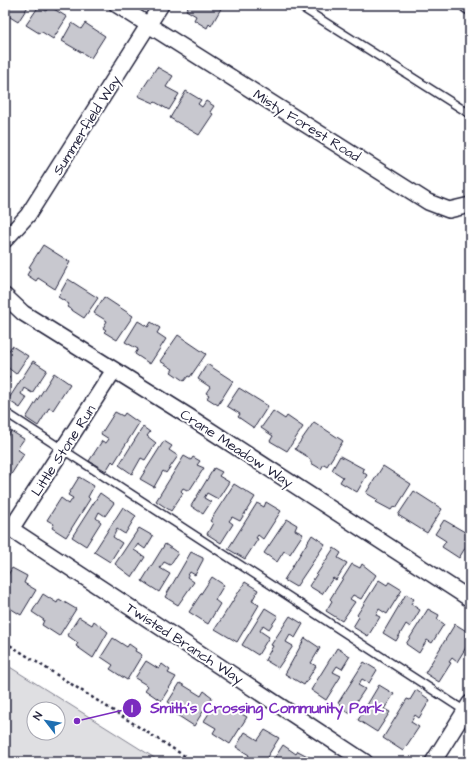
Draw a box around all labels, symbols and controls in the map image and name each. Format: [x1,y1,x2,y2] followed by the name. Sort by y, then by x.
[48,72,126,179] street label: Summerfield Way
[249,85,364,167] street label: Misty Forest Road
[27,401,101,500] street label: Little Stone Run
[176,405,297,493] street label: Crane Meadow Way
[122,598,247,690] street label: Twisted Branch Way
[122,694,392,721] callout: Smith's Crossing Community Park
[149,698,385,721] text: Smith's Crossing Community Park
[131,700,133,717] text: 1
[26,701,66,741] north arrow
[30,709,46,723] text: N

